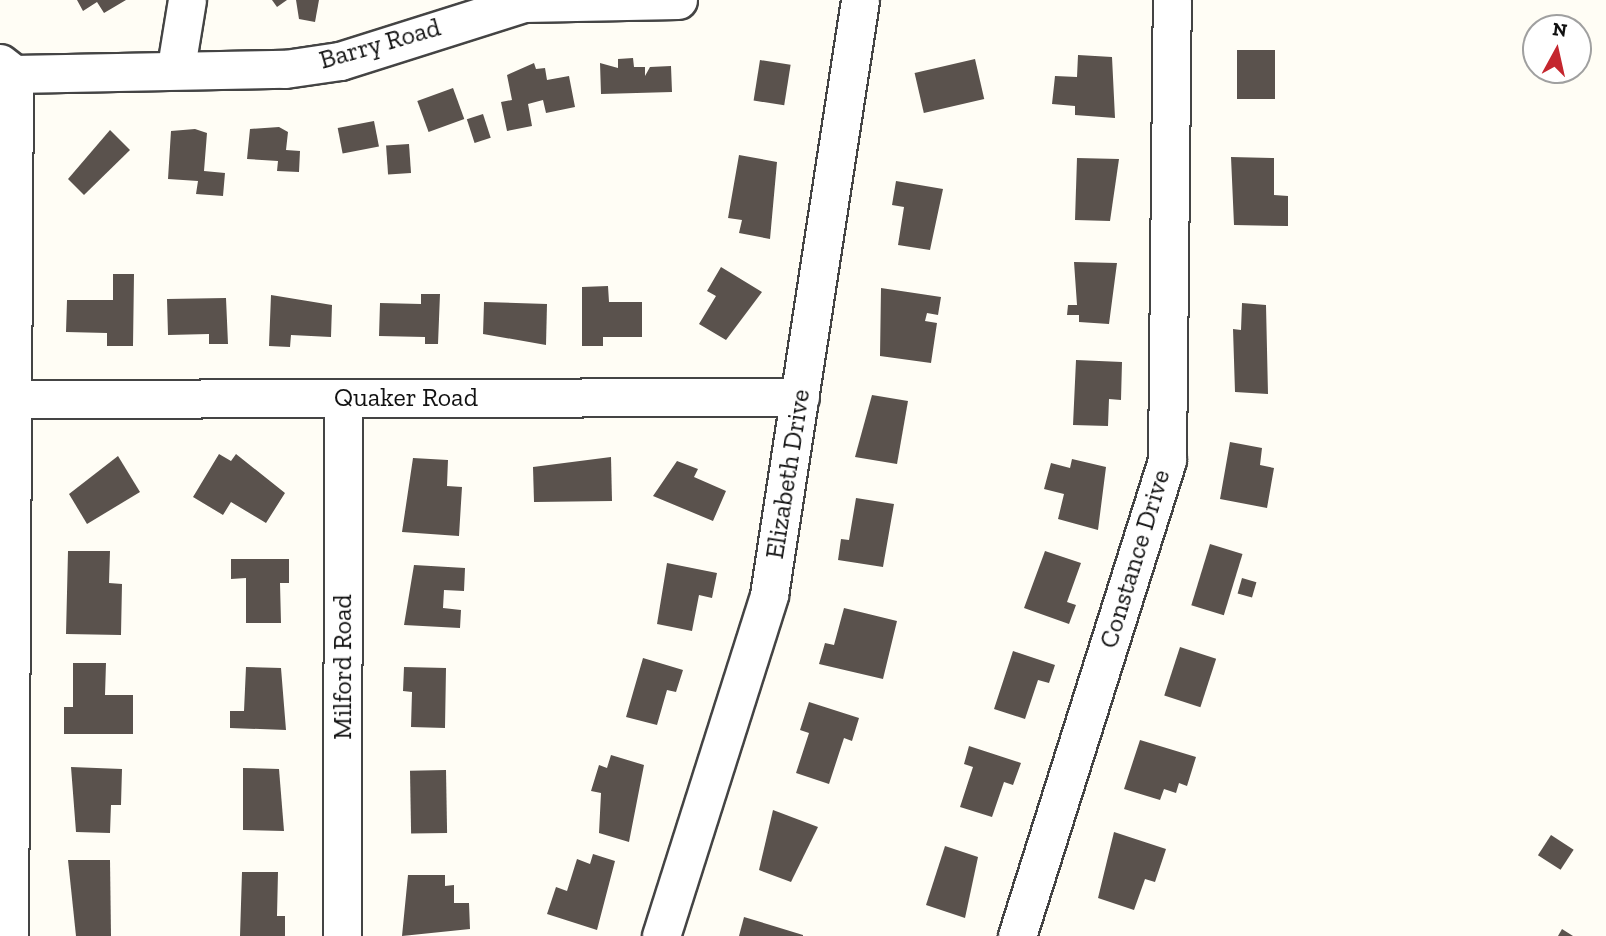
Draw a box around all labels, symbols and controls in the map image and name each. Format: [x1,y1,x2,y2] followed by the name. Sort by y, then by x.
[316,12,444,76] street label: Barry Road
[1522,14,1592,84] north arrow
[1551,17,1568,42] text: N
[334,382,478,414] street label: Quaker Road
[759,387,817,561] street label: Elizabeth Drive
[1093,466,1177,652] street label: Constance Drive
[327,594,359,740] street label: Milford Road

